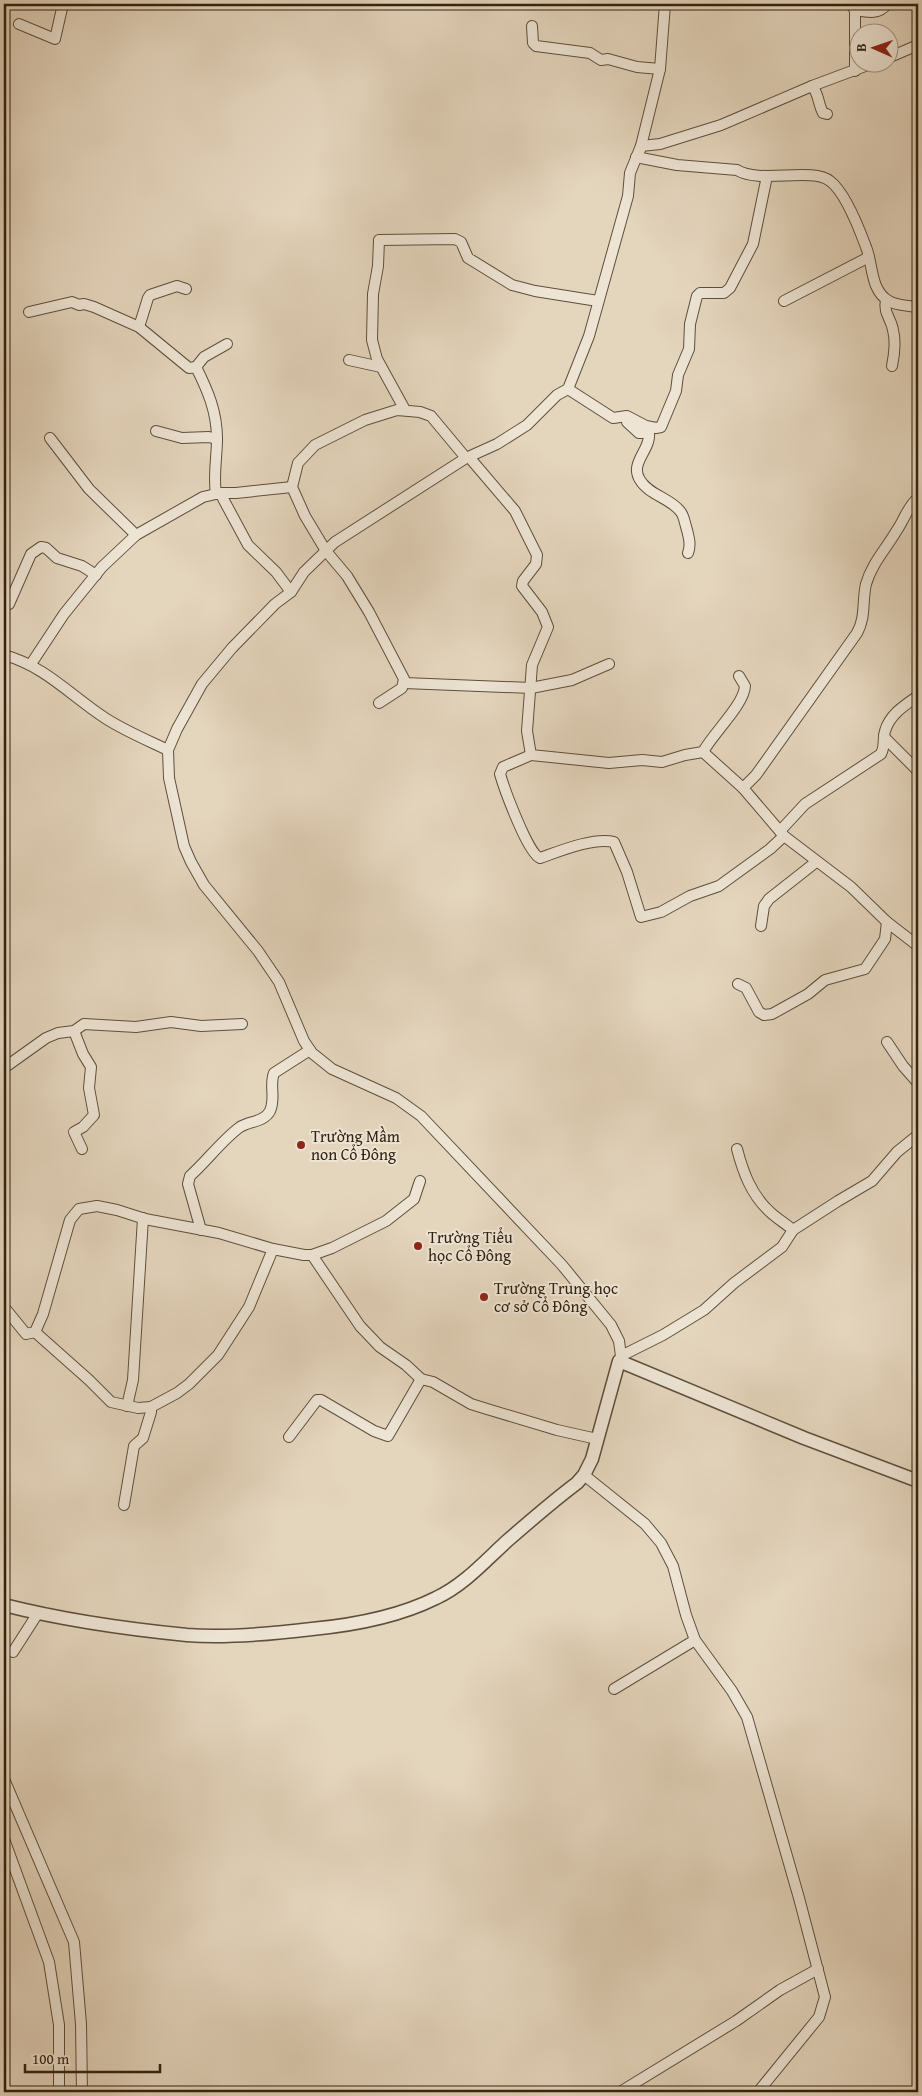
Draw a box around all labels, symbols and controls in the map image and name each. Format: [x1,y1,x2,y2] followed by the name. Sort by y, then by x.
[850,22,900,72] north arrow
[851,43,871,52] text: B
[311,1124,400,1166] place label: Trường Mầm non Cổ Đông
[295,1139,307,1151] marker: Trường Mầm non Cổ Đông
[428,1225,513,1267] place label: Trường Tiểu học Cổ Đông
[412,1240,424,1252] marker: Trường Tiểu học Cổ Đông
[494,1276,618,1318] place label: Trường Trung học cơ sở Cổ Đông
[478,1291,490,1303] marker: Trường Trung học cơ sở Cổ Đông
[25,2041,160,2073] scale bar
[32,2048,70,2069] text: 100 m

